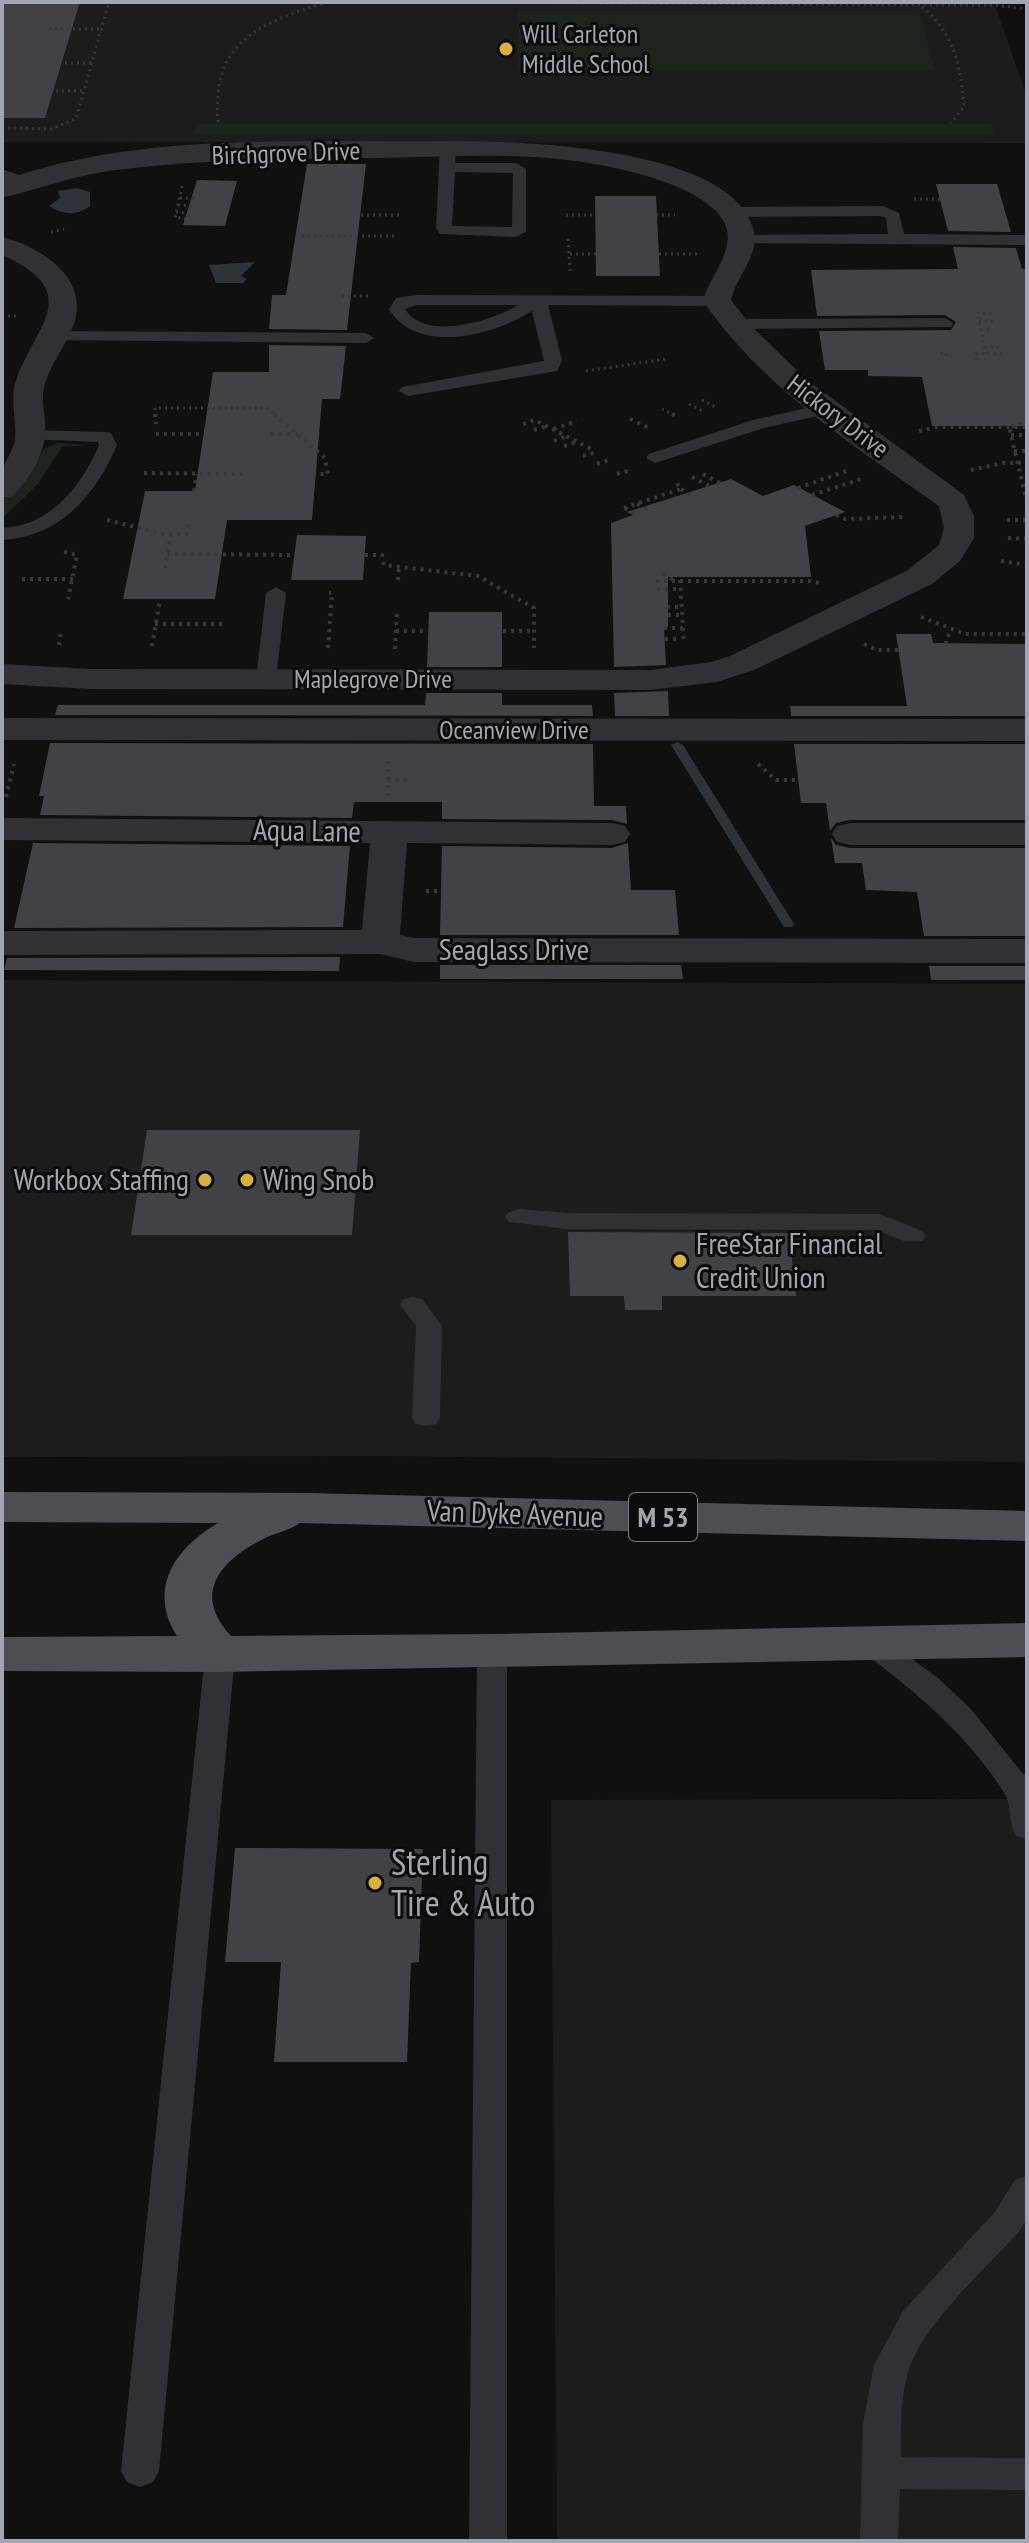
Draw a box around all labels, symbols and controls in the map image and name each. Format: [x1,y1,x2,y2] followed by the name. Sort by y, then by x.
[522,17,649,80] place label: Will Carleton Middle School
[497,40,515,58] marker: Will Carleton Middle School
[211,133,361,172] street label: Birchgrove Drive
[781,367,896,465] street label: Hickory Drive
[294,662,452,695] street label: Maplegrove Drive
[439,713,589,746] street label: Oceanview Drive
[253,809,361,850] street label: Aqua Lane
[439,929,589,968] street label: Seaglass Drive
[14,1159,189,1198] place label: Workbox Staffing
[263,1159,374,1198] place label: Wing Snob
[196,1171,214,1189] marker: Workbox Staffing
[238,1171,256,1189] marker: Wing Snob
[696,1223,882,1296] place label: FreeStar Financial Credit Union
[671,1252,689,1270] marker: FreeStar Financial Credit Union
[425,1490,604,1535] street label: Van Dyke Avenue
[629,1493,697,1541] road number: M 53
[391,1838,535,1926] place label: Sterling Tire & Auto
[366,1874,384,1892] marker: Sterling Tire & Auto

